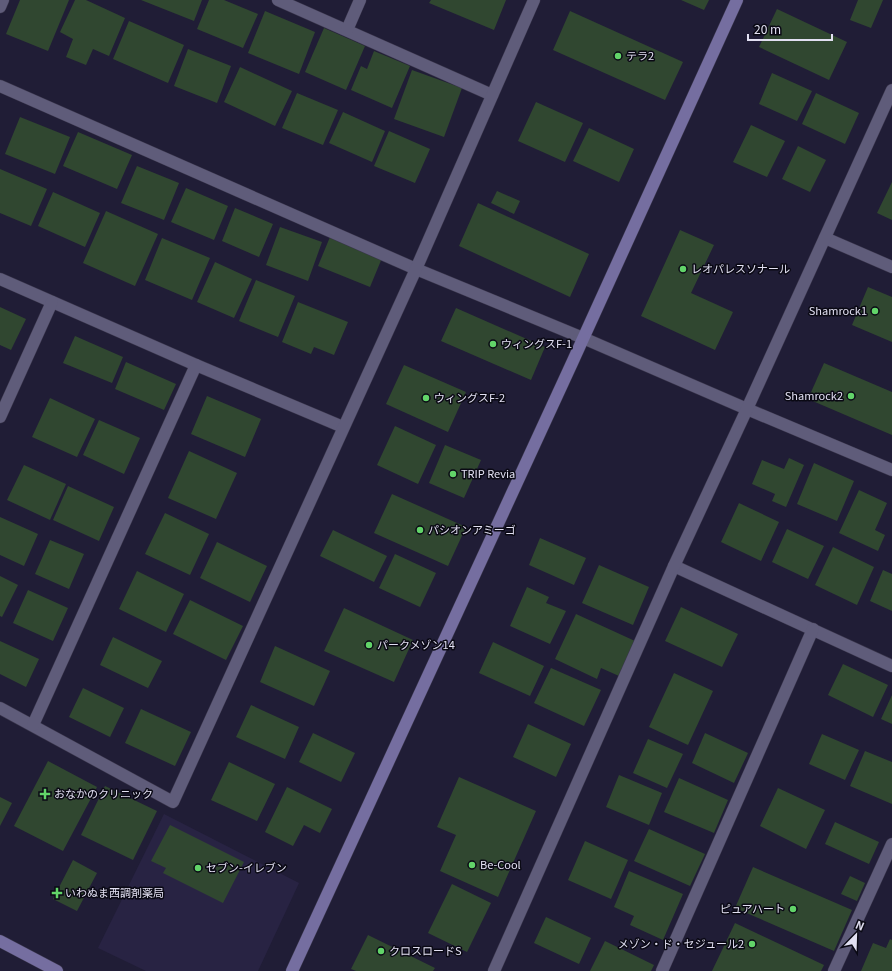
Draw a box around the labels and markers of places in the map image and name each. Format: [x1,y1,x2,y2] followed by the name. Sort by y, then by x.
[626,47,654,63] place label: テラ2
[613,51,623,61] marker: テラ2
[691,260,790,276] place label: レオパレスソナール
[678,264,688,274] marker: レオパレスソナール
[809,302,867,318] place label: Shamrock1
[870,306,880,316] marker: Shamrock1
[501,335,572,351] place label: ウィングスF-1
[488,339,498,349] marker: ウィングスF-1
[785,387,843,403] place label: Shamrock2
[434,389,505,405] place label: ウィングスF-2
[846,391,856,401] marker: Shamrock2
[421,393,431,403] marker: ウィングスF-2
[461,465,515,481] place label: TRIP Revia
[448,469,458,479] marker: TRIP Revia
[428,521,516,537] place label: パシオンアミーゴ
[415,525,425,535] marker: パシオンアミーゴ
[377,636,455,652] place label: パークメゾン14
[364,640,374,650] marker: パークメゾン14
[54,785,153,801] place label: おなかのクリニック
[39,788,51,800] marker: おなかのクリニック
[480,856,521,872] place label: Be-Cool
[206,859,287,875] place label: セブン-イレブン
[467,860,477,870] marker: Be-Cool
[193,863,203,873] marker: セブン-イレブン
[65,884,164,900] place label: いわぬま西調剤薬局
[52,888,62,898] marker: いわぬま西調剤薬局
[720,900,785,916] place label: ピュアハート
[788,904,798,914] marker: ピュアハート
[618,935,744,951] place label: メゾン・ド・セジュール2
[747,939,757,949] marker: メゾン・ド・セジュール2
[389,942,462,958] place label: クロスロードS
[376,946,386,956] marker: クロスロードS

